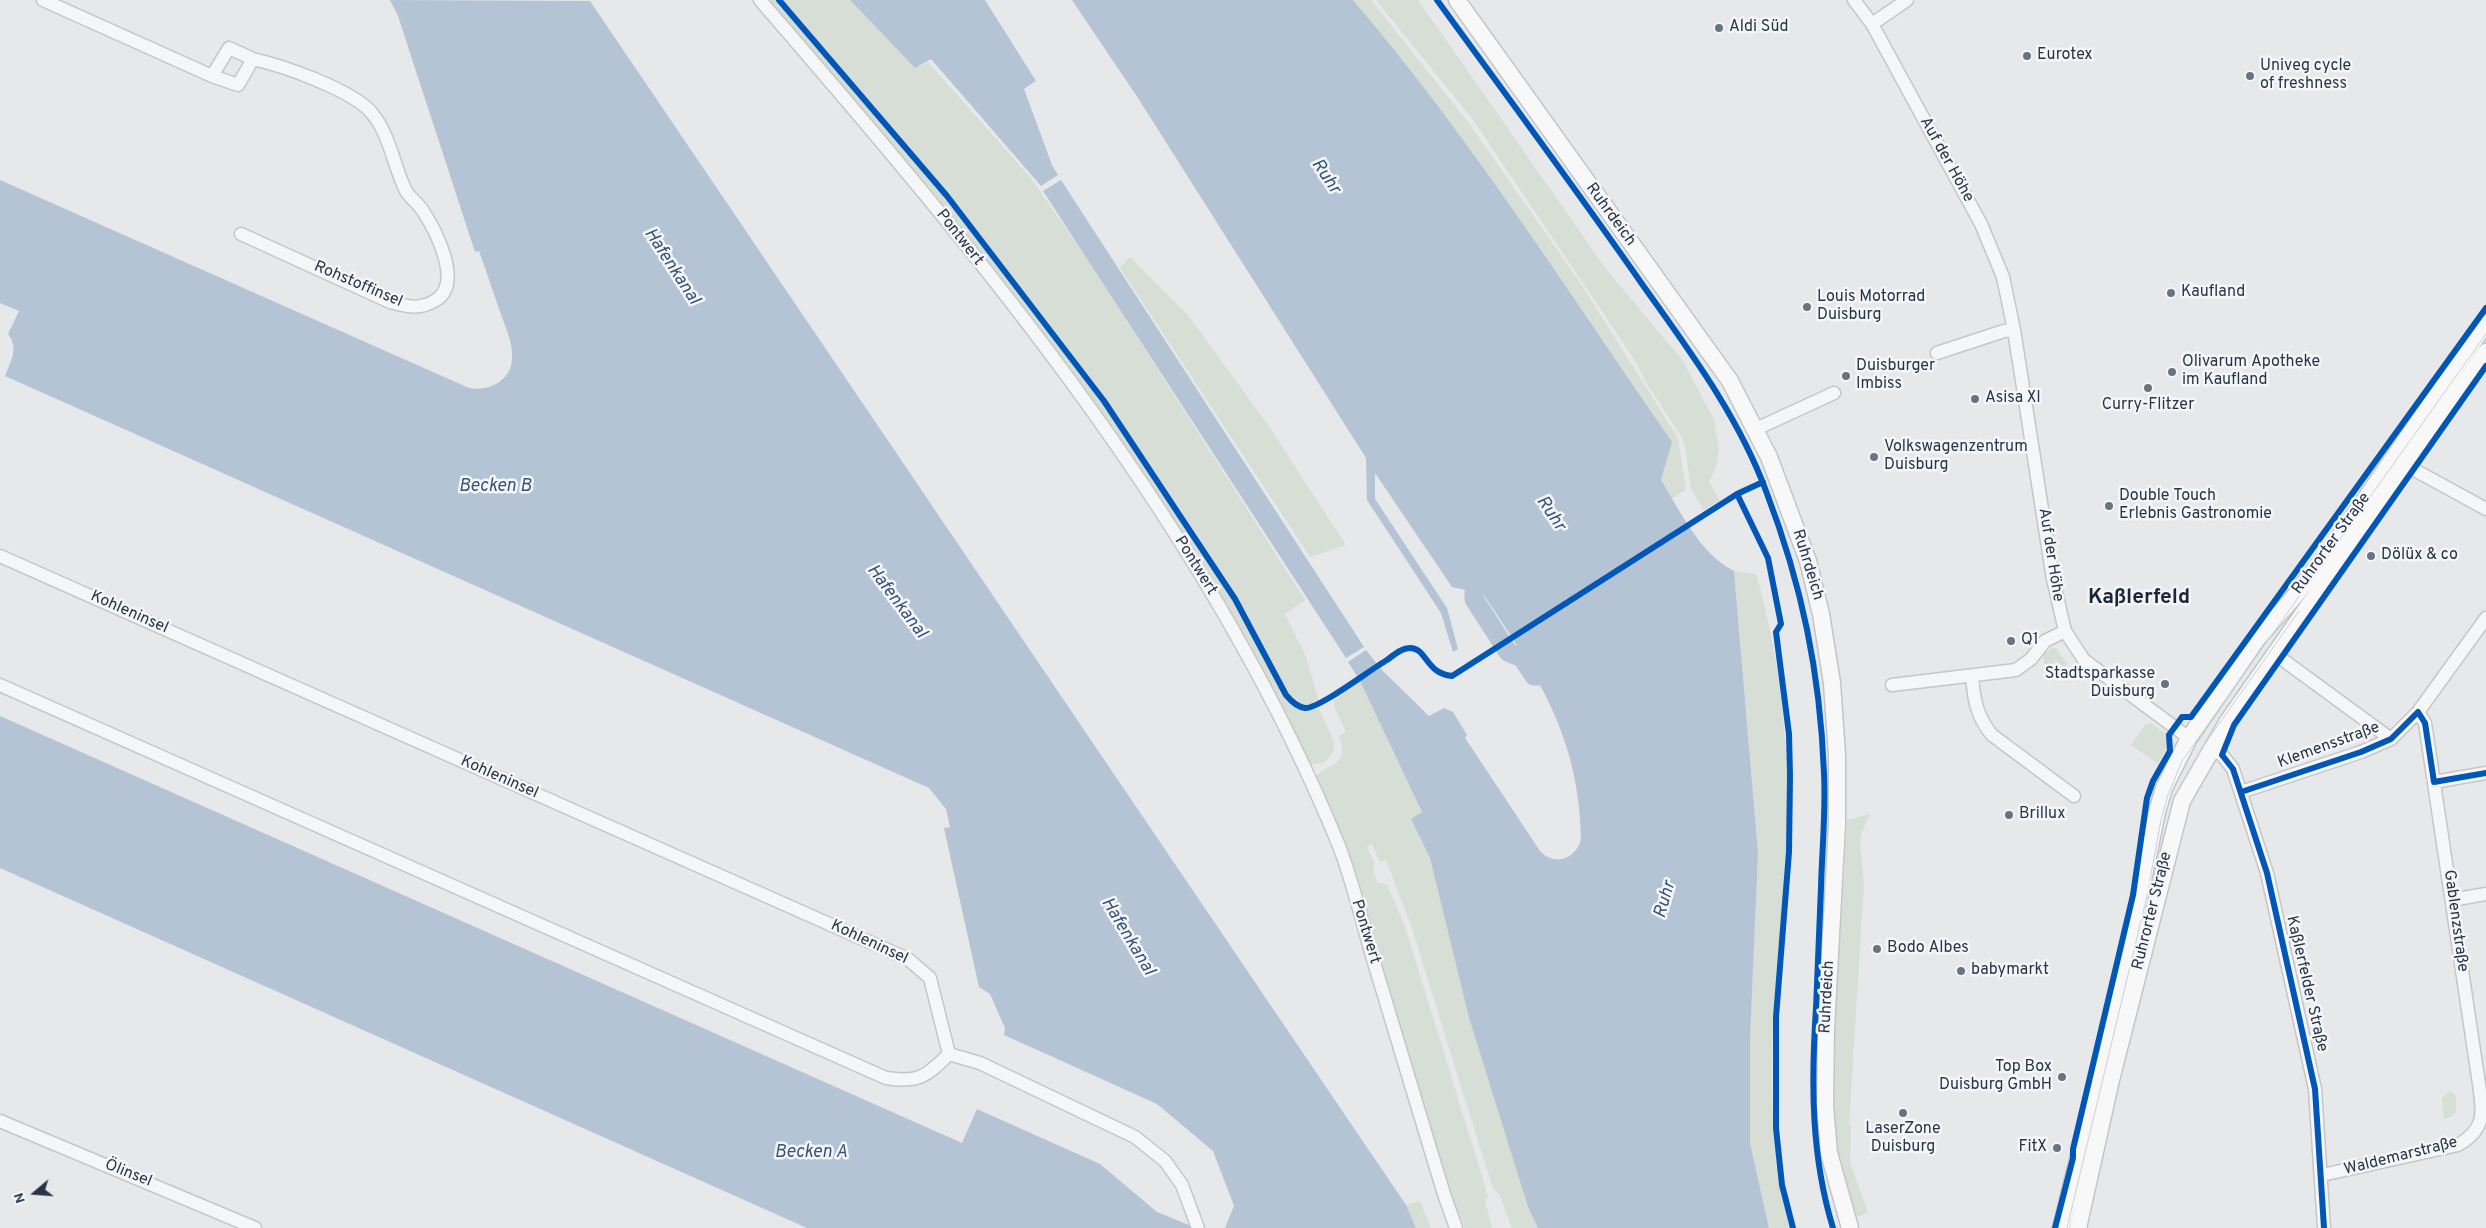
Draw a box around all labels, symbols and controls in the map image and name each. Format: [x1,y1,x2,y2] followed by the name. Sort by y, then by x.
[1729,18,1788,38] place label: Aldi Süd
[1713,22,1725,34] marker: Aldi Süd
[2037,46,2093,66] place label: Eurotex
[2021,50,2033,62] marker: Eurotex
[2260,57,2351,95] place label: Univeg cycle of freshness
[2244,70,2256,82] marker: Univeg cycle of freshness
[1915,114,1977,206] street label: Auf der Höhe
[1306,155,1344,199] water label: Ruhr
[1581,180,1639,250] street label: Ruhrdeich
[931,206,987,270] street label: Pontwert
[638,225,704,309] water label: Hafenkanal
[311,258,405,312] street label: Rohstoffinsel
[2181,283,2245,303] place label: Kaufland
[2165,287,2177,299] marker: Kaufland
[1817,288,1925,326] place label: Louis Motorrad Duisburg
[1801,301,1813,313] marker: Louis Motorrad Duisburg
[2182,353,2320,391] place label: Olivarum Apotheke im Kaufland
[1856,357,1935,395] place label: Duisburger Imbiss
[2166,366,2178,378] marker: Olivarum Apotheke im Kaufland
[1840,370,1852,382] marker: Duisburger Imbiss
[2142,382,2154,394] marker: Curry-Flitzer
[1985,389,2041,409] place label: Asisa XI
[1969,393,1981,405] marker: Asisa XI
[2102,396,2194,416] place label: Curry-Flitzer
[1884,438,2028,476] place label: Volkswagenzentrum Duisburg
[1868,451,1880,463] marker: Volkswagenzentrum Duisburg
[459,476,531,498] water label: Becken B
[2119,487,2272,525] place label: Double Touch Erlebnis Gastronomie
[2289,489,2375,599] street label: Ruhrorter Straße
[1531,492,1569,536] water label: Ruhr
[2103,500,2115,512] marker: Double Touch Erlebnis Gastronomie
[2033,507,2067,603] street label: Auf der Höhe
[1787,527,1827,603] street label: Ruhrdeich
[1169,533,1221,599] street label: Pontwert
[2381,546,2458,566] place label: Dölüx & co
[2365,550,2377,562] marker: Dölüx & co
[861,561,931,643] water label: Hafenkanal
[2088,586,2190,612] district label: Kaßlerfeld
[87,587,171,639] street label: Kohleninsel
[2021,631,2039,651] place label: Q1
[2005,635,2017,647] marker: Q1
[2045,665,2155,703] place label: Stadtsparkasse Duisburg
[2159,678,2171,690] marker: Stadtsparkasse Duisburg
[2275,719,2383,773] street label: Klemensstraße
[457,752,541,804] street label: Kohleninsel
[2019,805,2065,825] place label: Brillux
[2003,809,2015,821] marker: Brillux
[2129,850,2177,972] street label: Ruhrorter Straße
[2438,869,2472,973] street label: Gablenzstraße
[1650,879,1682,921] water label: Ruhr
[1095,894,1159,980] water label: Hafenkanal
[1346,898,1384,966] street label: Pontwert
[2281,914,2331,1054] street label: Kaßlerfelder Straße
[827,917,911,969] street label: Kohleninsel
[1887,939,1969,959] place label: Bodo Albes
[1871,943,1883,955] marker: Bodo Albes
[1816,960,1840,1034] street label: Ruhrdeich
[1971,961,2049,981] place label: babymarkt
[1955,965,1967,977] marker: babymarkt
[1939,1058,2052,1096] place label: Top Box Duisburg GmbH
[2056,1071,2068,1083] marker: Top Box Duisburg GmbH
[1897,1107,1909,1119] marker: LaserZone Duisburg
[1865,1120,1941,1158] place label: LaserZone Duisburg
[2342,1134,2460,1180] street label: Waldemarstraße
[2018,1138,2047,1158] place label: FitX
[775,1142,847,1164] water label: Becken A
[2051,1142,2063,1154] marker: FitX
[102,1156,154,1192] street label: Ölinsel
[10,1168,60,1218] north arrow
[11,1190,30,1205] text: N

